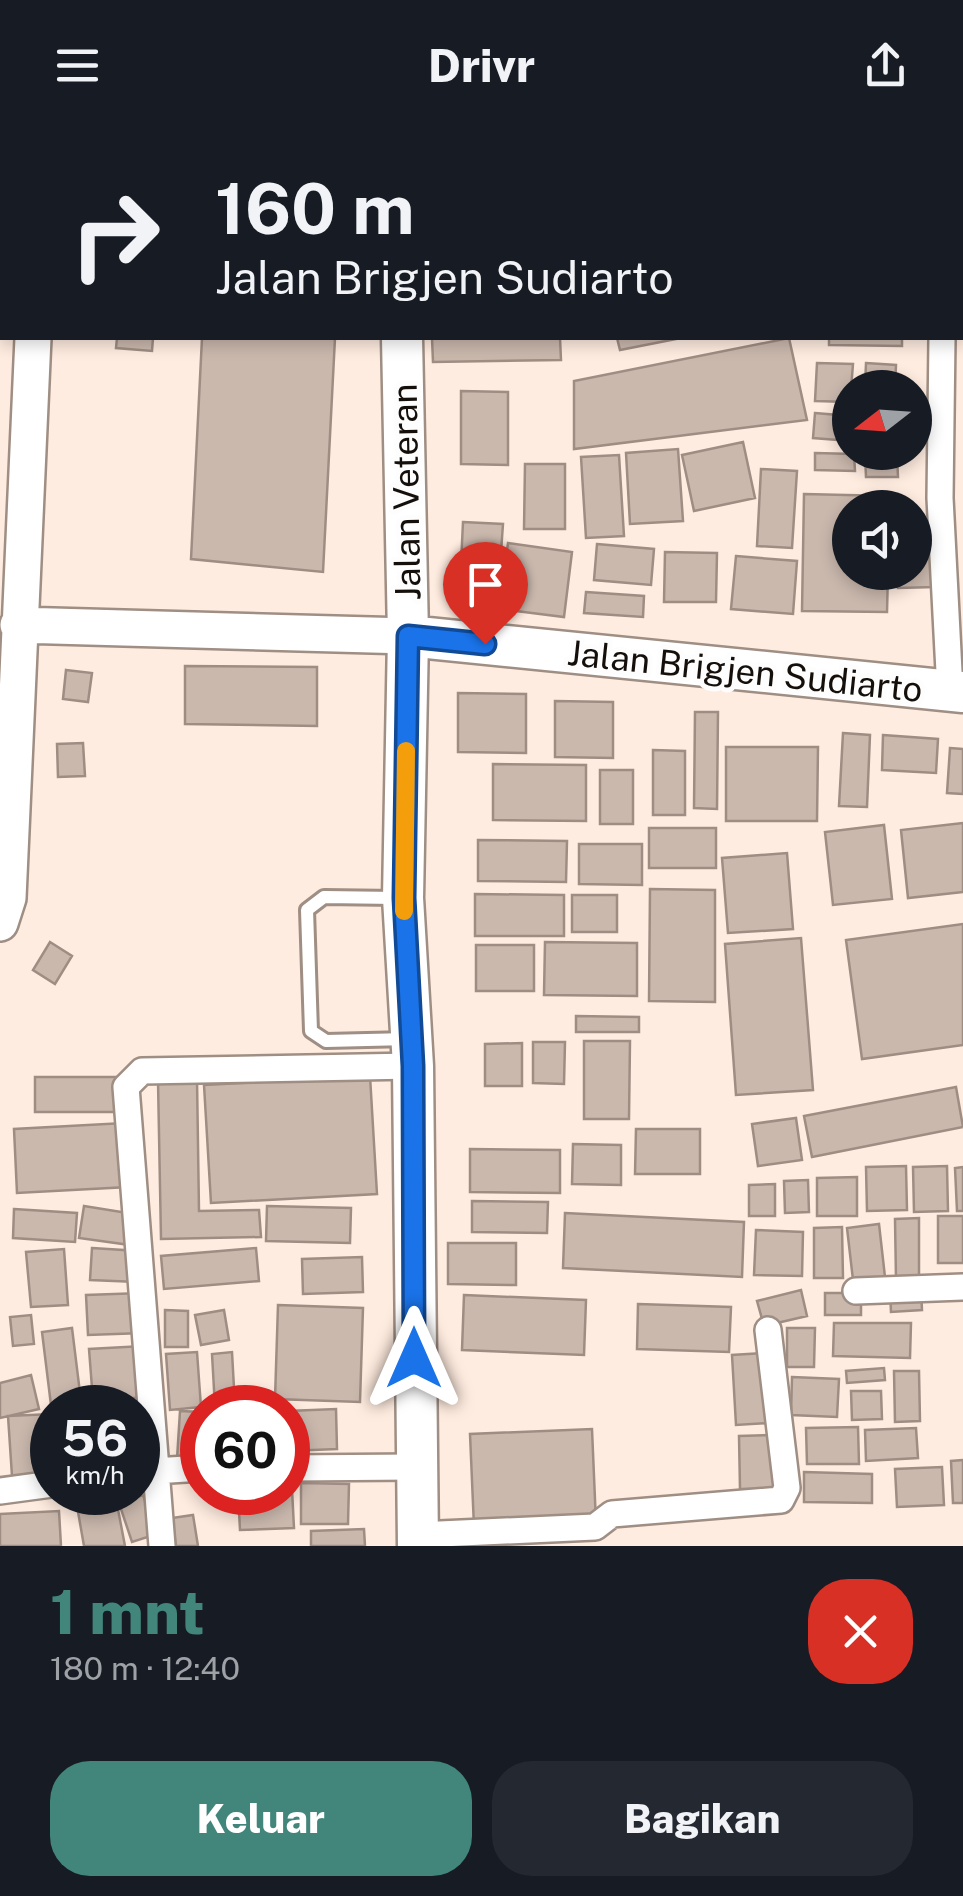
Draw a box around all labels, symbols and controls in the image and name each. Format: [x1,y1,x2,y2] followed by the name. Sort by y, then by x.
[50,38,105,93] icon: menu
[858,38,913,93] icon: share
[428,39,535,92] text: Drivr
[215,167,415,250] text: 160 m
[50,170,180,300] icon: right
[215,251,674,304] text: Jalan Brigjen Sudiarto
[832,370,932,470] north arrow
[832,370,932,590] map controls
[384,383,428,601] street label: Jalan Veteran
[832,490,932,590] button: sound
[443,542,528,645] pin
[458,557,513,612] icon: arrive
[565,632,925,710] street label: Jalan Brigjen Sudiarto
[362,1306,466,1410] position arrow
[180,1385,310,1515] speed limit sign: 60
[62,1408,128,1467] text: 56
[66,1460,124,1490] text: km/h
[50,1577,205,1648] text: 1 mnt
[808,1579,913,1684] button: close
[50,1650,240,1687] text: 180 m · 12:40
[50,1761,472,1876] button: Keluar
[492,1761,913,1876] button: Bagikan

